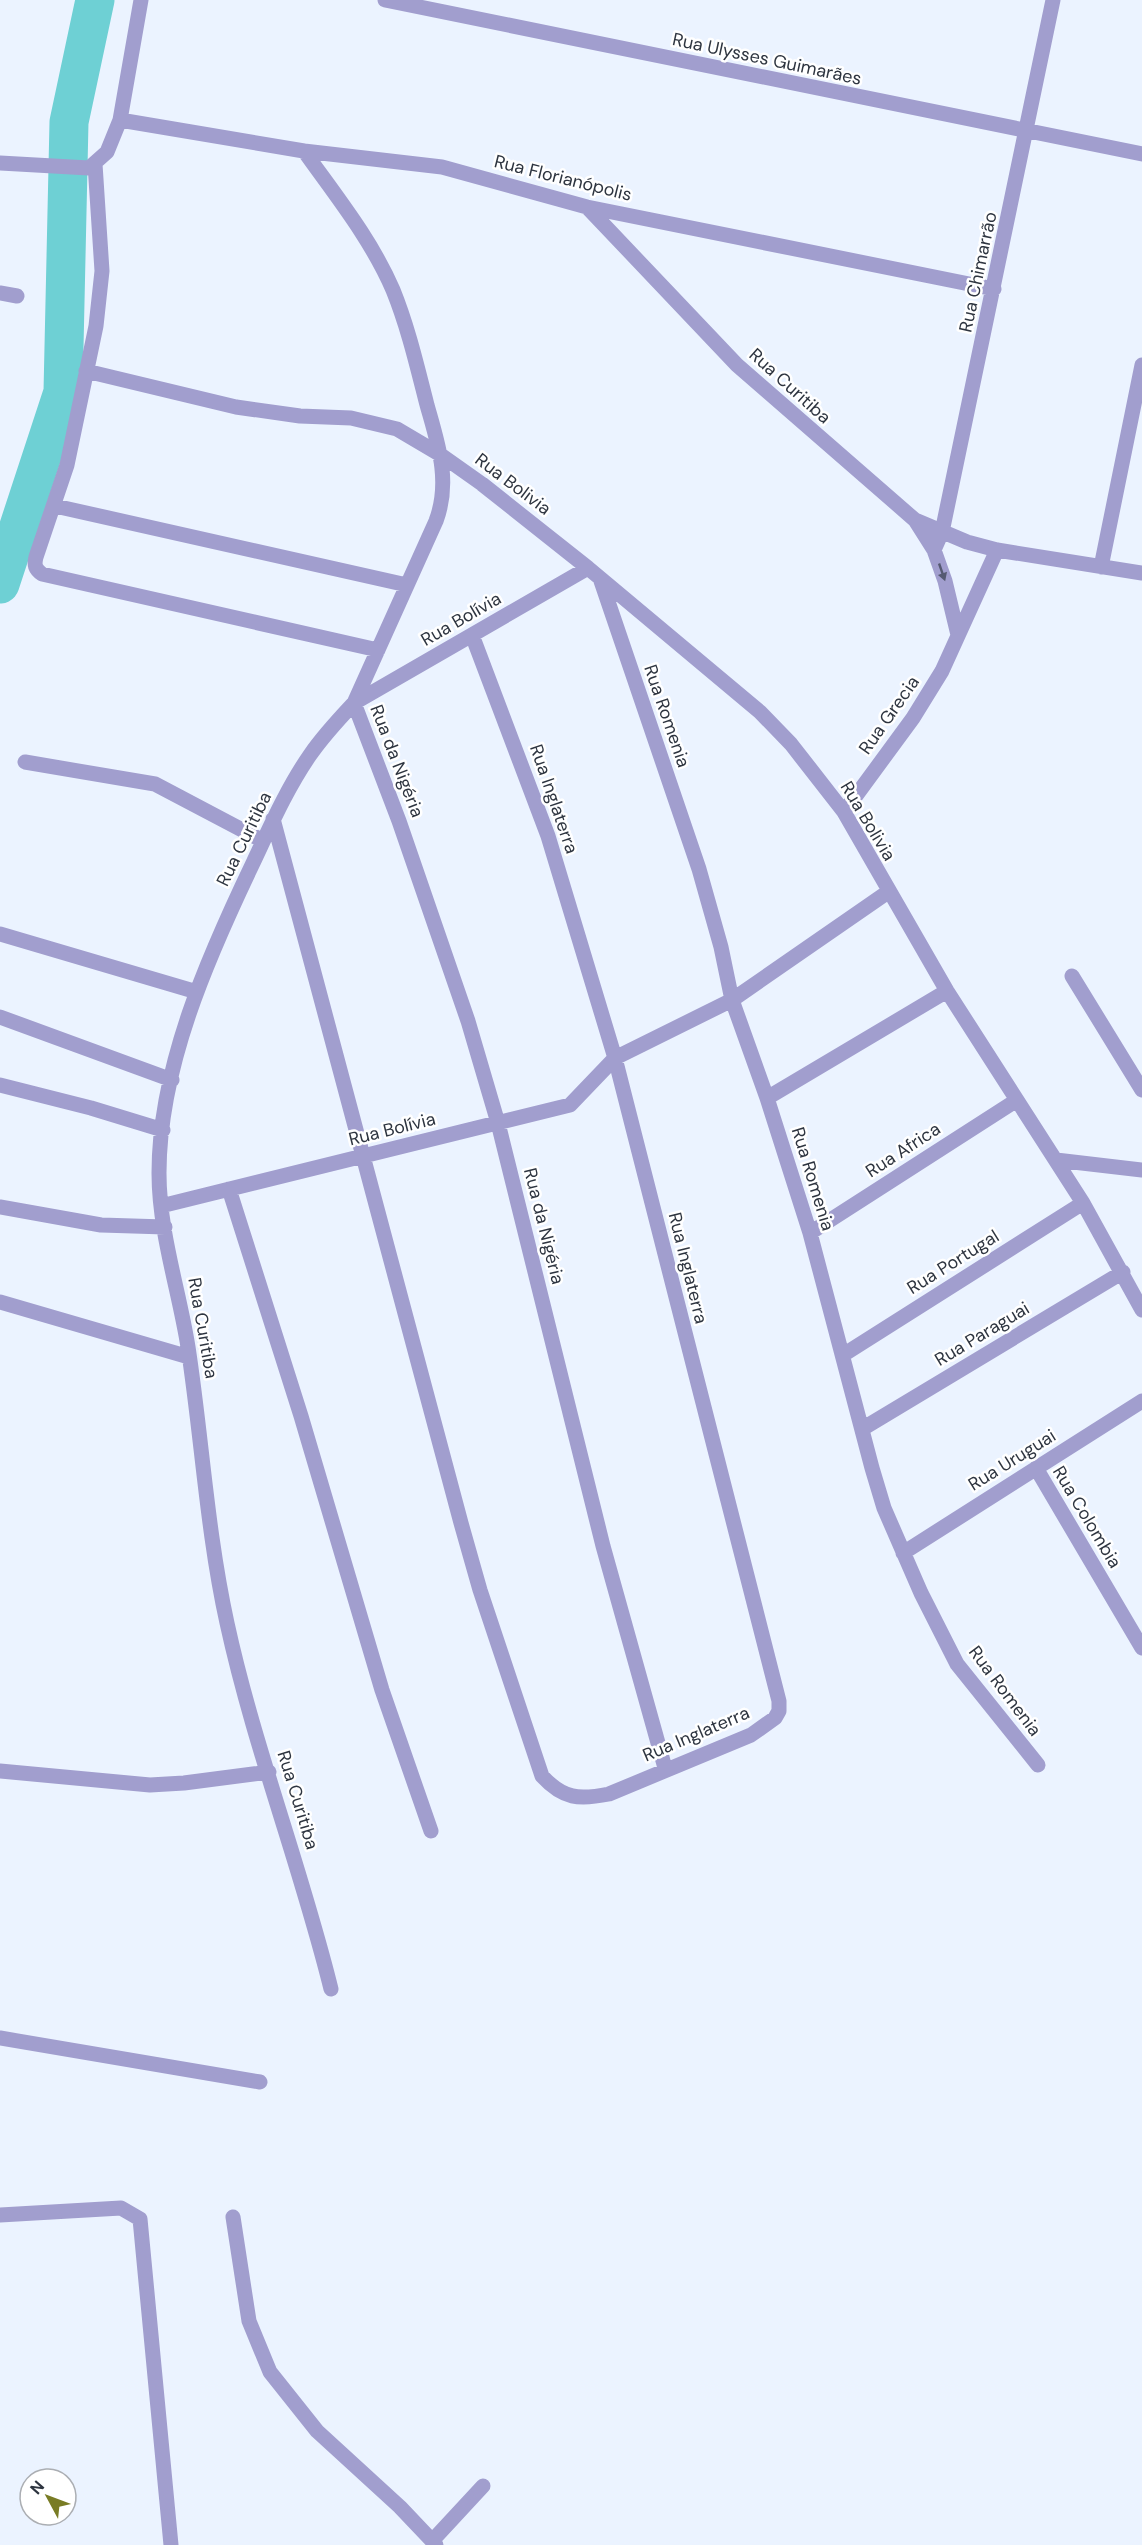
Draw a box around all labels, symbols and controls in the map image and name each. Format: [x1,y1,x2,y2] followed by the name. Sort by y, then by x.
[670,27,864,91] street label: Rua Ulysses Guimarães
[492,149,634,207] street label: Rua Florianópolis
[953,209,1003,335] street label: Rua Chimarrão
[744,343,836,429] street label: Rua Curitiba
[470,448,556,520] street label: Rua Bolivia
[937,563,947,581] one-way arrow
[417,586,505,652] street label: Rua Bolívia
[638,661,696,771] street label: Rua Romenia
[853,671,925,759] street label: Rua Grecia
[364,701,430,821] street label: Rua da Nigéria
[524,741,584,857] street label: Rua Inglaterra
[835,777,901,865] street label: Rua Bolivia
[211,788,277,890] street label: Rua Curitiba
[346,1107,438,1151] street label: Rua Bolívia
[861,1117,945,1183] street label: Rua Africa
[786,1124,840,1234] street label: Rua Romenia
[518,1165,570,1287] street label: Rua da Nigéria
[663,1210,713,1326] street label: Rua Inglaterra
[903,1224,1003,1300] street label: Rua Portugal
[182,1276,224,1380] street label: Rua Curitiba
[930,1296,1034,1372] street label: Rua Paraguai
[964,1424,1060,1496] street label: Rua Uruguai
[1047,1461,1127,1573] street label: Rua Colombia
[963,1641,1047,1741] street label: Rua Romenia
[639,1701,753,1767] street label: Rua Inglaterra
[272,1748,324,1852] street label: Rua Curitiba
[18,2467,78,2527] north arrow
[25,2476,49,2499] text: N

